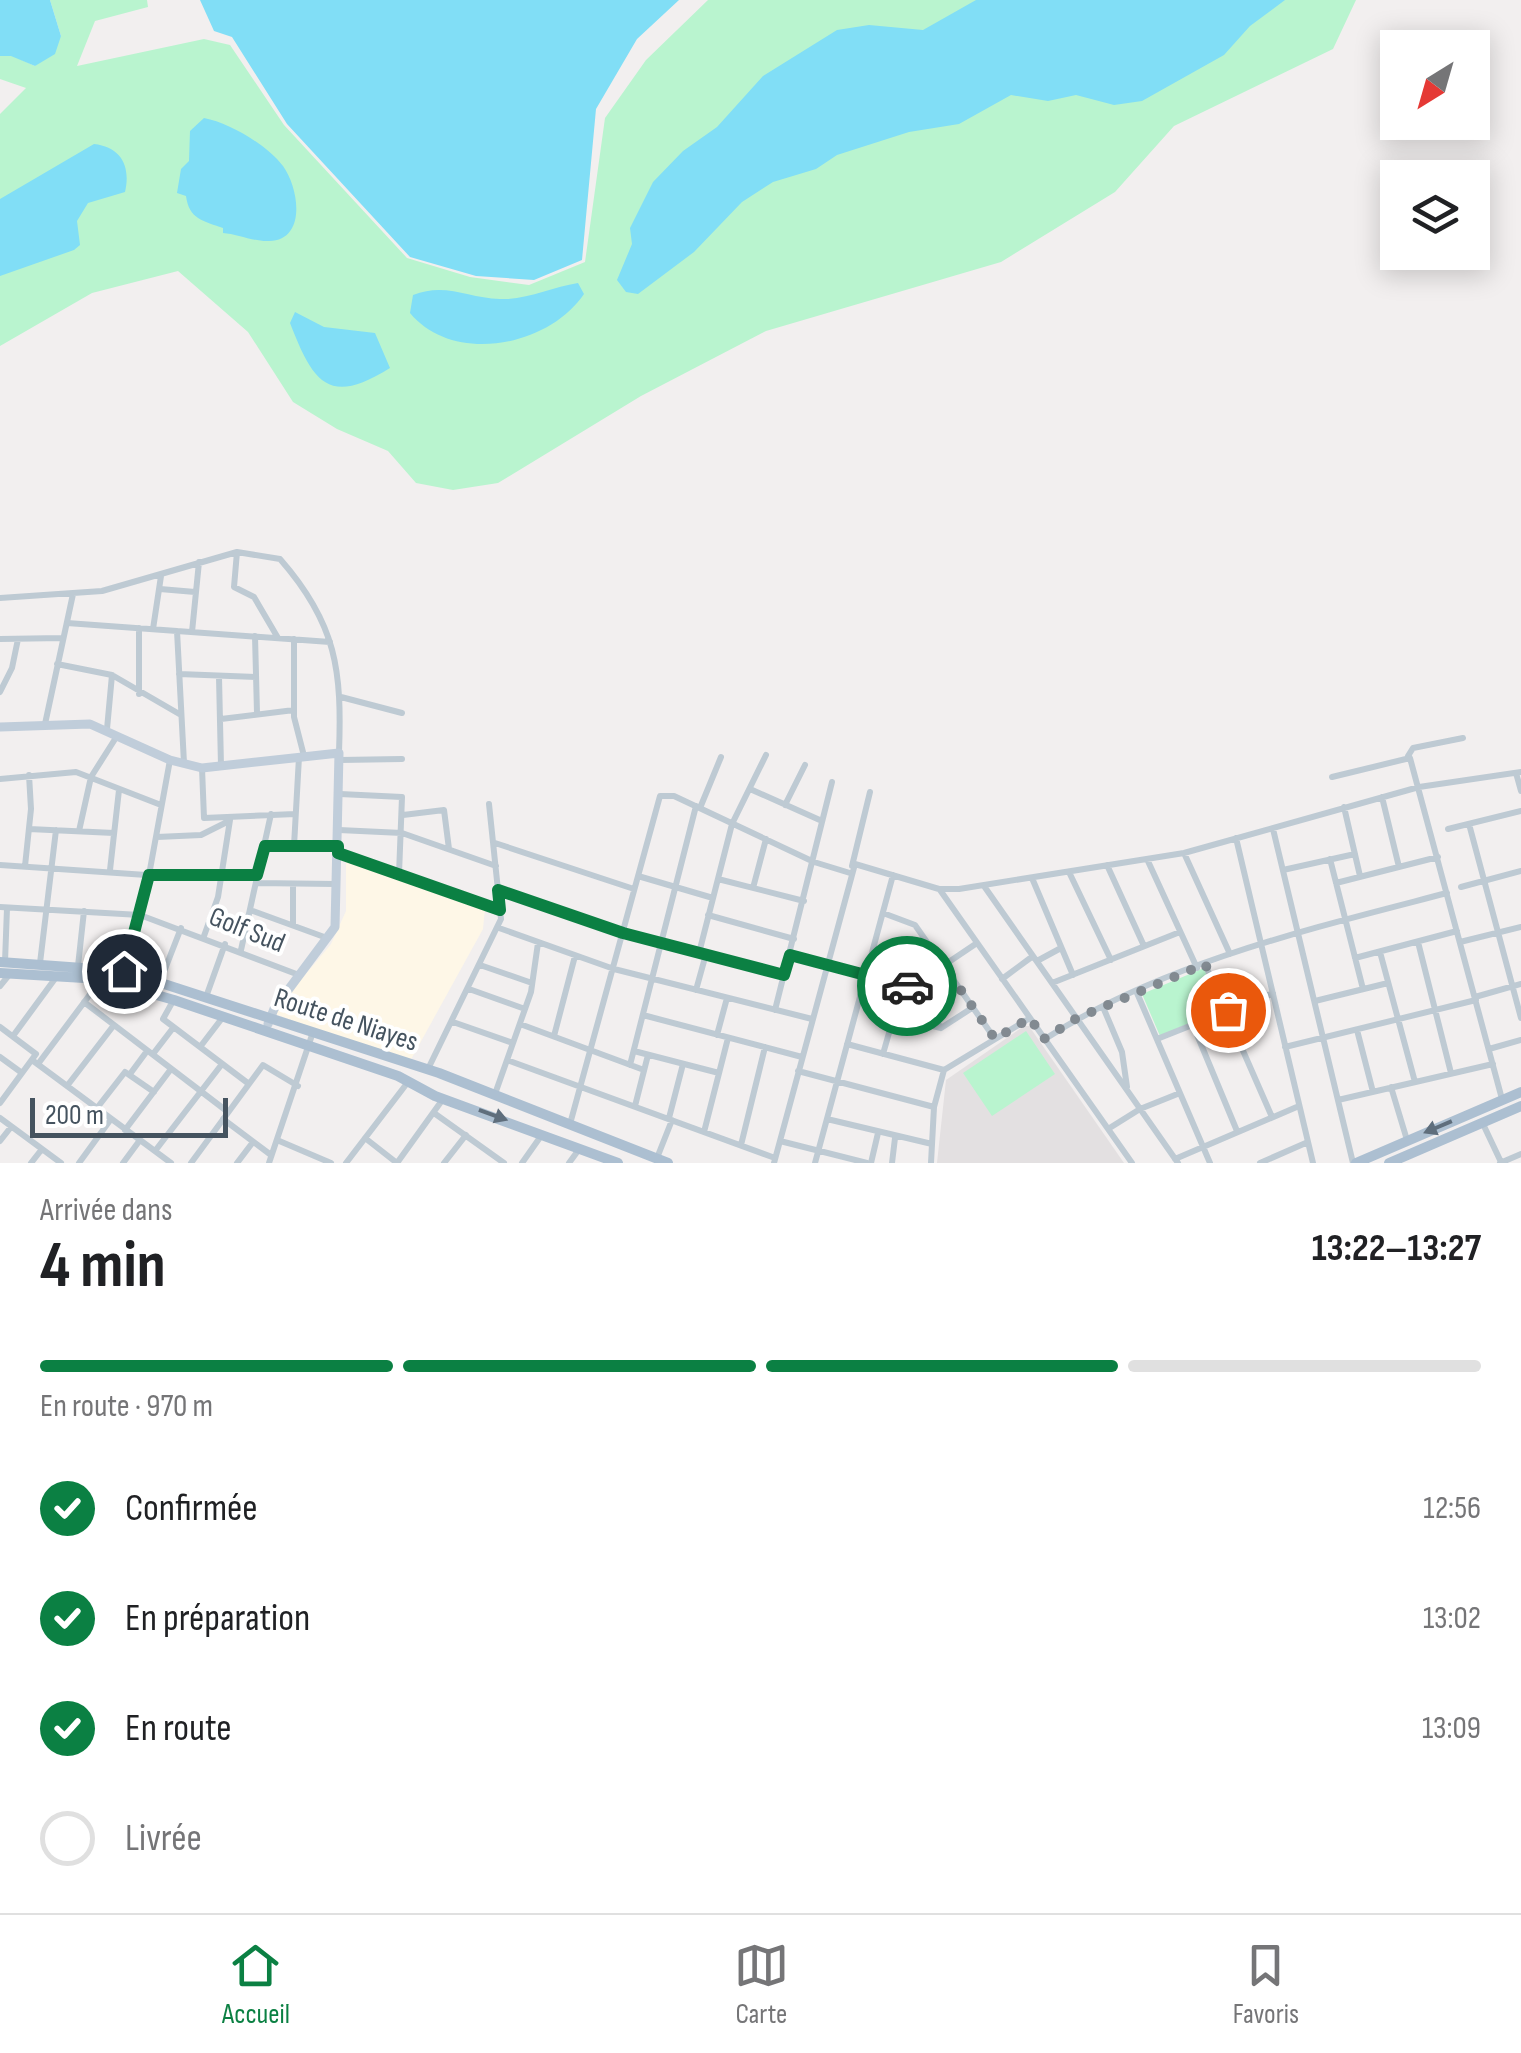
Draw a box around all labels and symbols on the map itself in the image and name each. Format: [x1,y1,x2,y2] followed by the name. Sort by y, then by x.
[1380,30,1490,140] north arrow
[204,900,290,960] street label: Golf Sud
[82,929,167,1014] pin
[857,936,957,1036] courier
[1186,968,1271,1053] pin
[270,981,422,1059] street label: Route de Niayes
[30,1093,228,1138] scale bar
[479,1108,509,1124] one-way arrow
[1423,1119,1453,1135] one-way arrow

